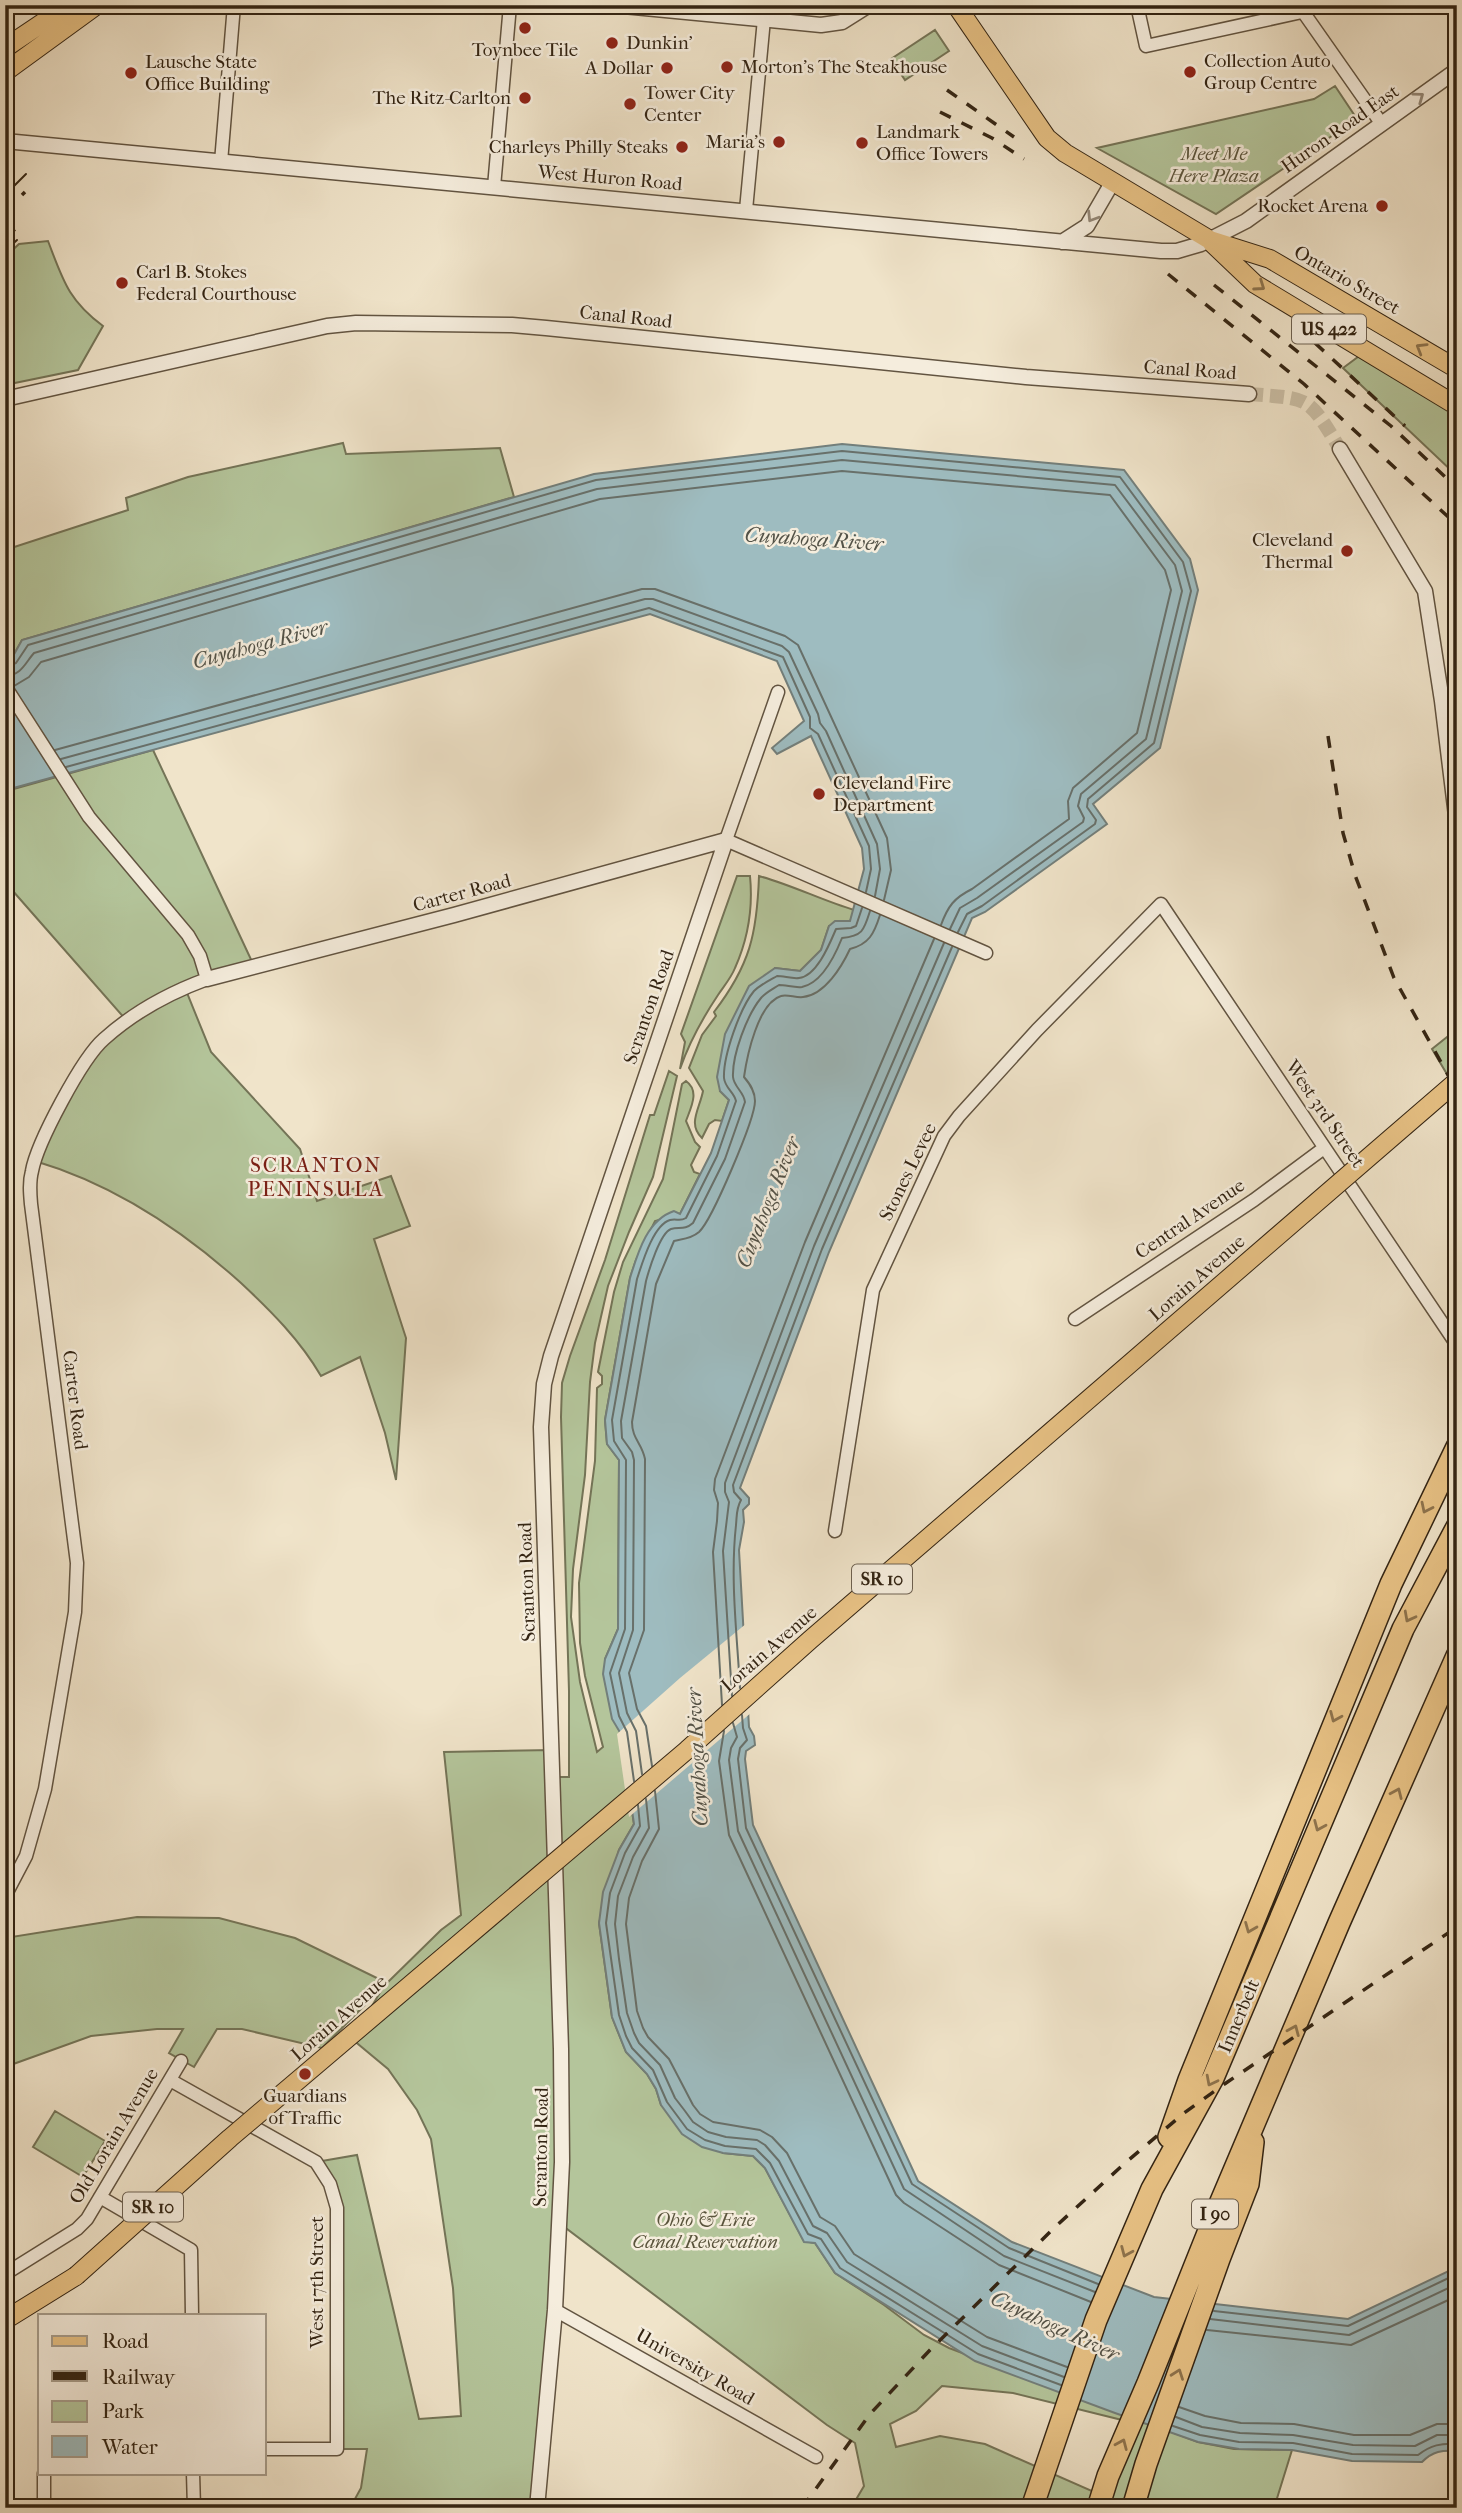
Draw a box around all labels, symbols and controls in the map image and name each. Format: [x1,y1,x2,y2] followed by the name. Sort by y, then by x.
[517,20,533,36] marker: Toynbee Tile
[626,32,693,54] place label: Dunkin'
[604,35,620,51] marker: Dunkin'
[472,39,578,61] place label: Toynbee Tile
[1204,50,1331,94] place label: Collection Auto Group Centre
[145,51,270,95] place label: Lausche State Office Building
[741,56,947,78] place label: Morton's The Steakhouse
[584,57,654,79] place label: A Dollar
[719,59,735,75] marker: Morton's The Steakhouse
[659,60,675,76] marker: A Dollar
[1182,64,1198,80] marker: Collection Auto Group Centre
[123,65,139,81] marker: Lausche State Office Building
[1277,80,1403,178] street label: Huron Road East
[644,82,736,126] place label: Tower City Center
[372,87,511,109] place label: The Ritz-Carlton
[517,90,533,106] marker: The Ritz-Carlton
[1411,93,1424,105] one-way arrow
[622,96,638,112] marker: Tower City Center
[876,121,988,165] place label: Landmark Office Towers
[706,131,765,153] place label: Maria's
[771,134,787,150] marker: Maria's
[854,135,870,151] marker: Landmark Office Towers
[489,136,668,158] place label: Charleys Philly Steaks
[674,139,690,155] marker: Charleys Philly Steaks
[1168,143,1259,187] park label: Meet Me Here Plaza
[536,161,684,195] street label: West Huron Road
[1257,195,1368,217] place label: Rocket Arena
[1374,198,1390,214] marker: Rocket Arena
[1087,209,1100,222] one-way arrow
[1290,241,1404,319] street label: Ontario Street
[136,261,297,305] place label: Carl B. Stokes Federal Courthouse
[114,275,130,291] marker: Carl B. Stokes Federal Courthouse
[1252,278,1265,290] one-way arrow
[579,301,674,333] street label: Canal Road
[1292,314,1366,344] road number: US 422
[1416,343,1429,356] one-way arrow
[1143,356,1238,384] street label: Canal Road
[744,522,886,556] water label: Cuyahoga River
[1252,529,1334,573] place label: Cleveland Thermal
[1339,543,1355,559] marker: Cleveland Thermal
[190,614,332,674] water label: Cuyahoga River
[833,772,951,816] place label: Cleveland Fire Department
[811,786,827,802] marker: Cleveland Fire Department
[411,869,514,917] street label: Carter Road
[619,946,679,1067] street label: Scranton Road
[1280,1055,1369,1172] street label: West 3rd Street
[875,1119,941,1225] street label: Stones Levee
[731,1132,806,1271] water label: Cuyahoga River
[247,1153,385,1201] district label: SCRANTON PENINSULA
[1131,1174,1249,1264] street label: Central Avenue
[1145,1230,1249,1326] street label: Lorain Avenue
[58,1349,92,1452] street label: Carter Road
[1421,1501,1435,1513] one-way arrow
[514,1521,540,1642] street label: Scranton Road
[852,1564,912,1594] road number: SR 10
[717,1601,821,1697] street label: Lorain Avenue
[1404,1610,1417,1622] one-way arrow
[681,1685,713,1827] water label: Cuyahoga River
[1330,1710,1344,1722] one-way arrow
[1389,1788,1403,1801] one-way arrow
[1313,1819,1327,1831] one-way arrow
[1245,1921,1259,1933] one-way arrow
[287,1970,391,2066] street label: Lorain Avenue
[1214,1976,1264,2056] street label: Innerbelt
[1286,2025,1300,2038] one-way arrow
[65,2064,163,2208] street label: Old Lorain Avenue
[297,2066,313,2082] marker: Guardians of Traffic
[1206,2074,1220,2086] one-way arrow
[263,2085,347,2129] place label: Guardians of Traffic
[529,2086,553,2207] street label: Scranton Road
[123,2192,183,2222] road number: SR 10
[1192,2200,1238,2228] road number: I 90
[632,2209,778,2253] park label: Ohio & Erie Canal Reservation
[306,2216,328,2349] street label: West 17th Street
[1120,2245,1134,2257] one-way arrow
[987,2286,1124,2367] water label: Cuyahoga River
[38,2314,266,2474] legend
[632,2324,759,2410] street label: University Road
[102,2329,149,2353] text: Road
[102,2365,176,2389] text: Railway
[1170,2368,1184,2380] one-way arrow
[102,2399,144,2423] text: Park
[101,2435,158,2459] text: Water
[1114,2439,1128,2451] one-way arrow

